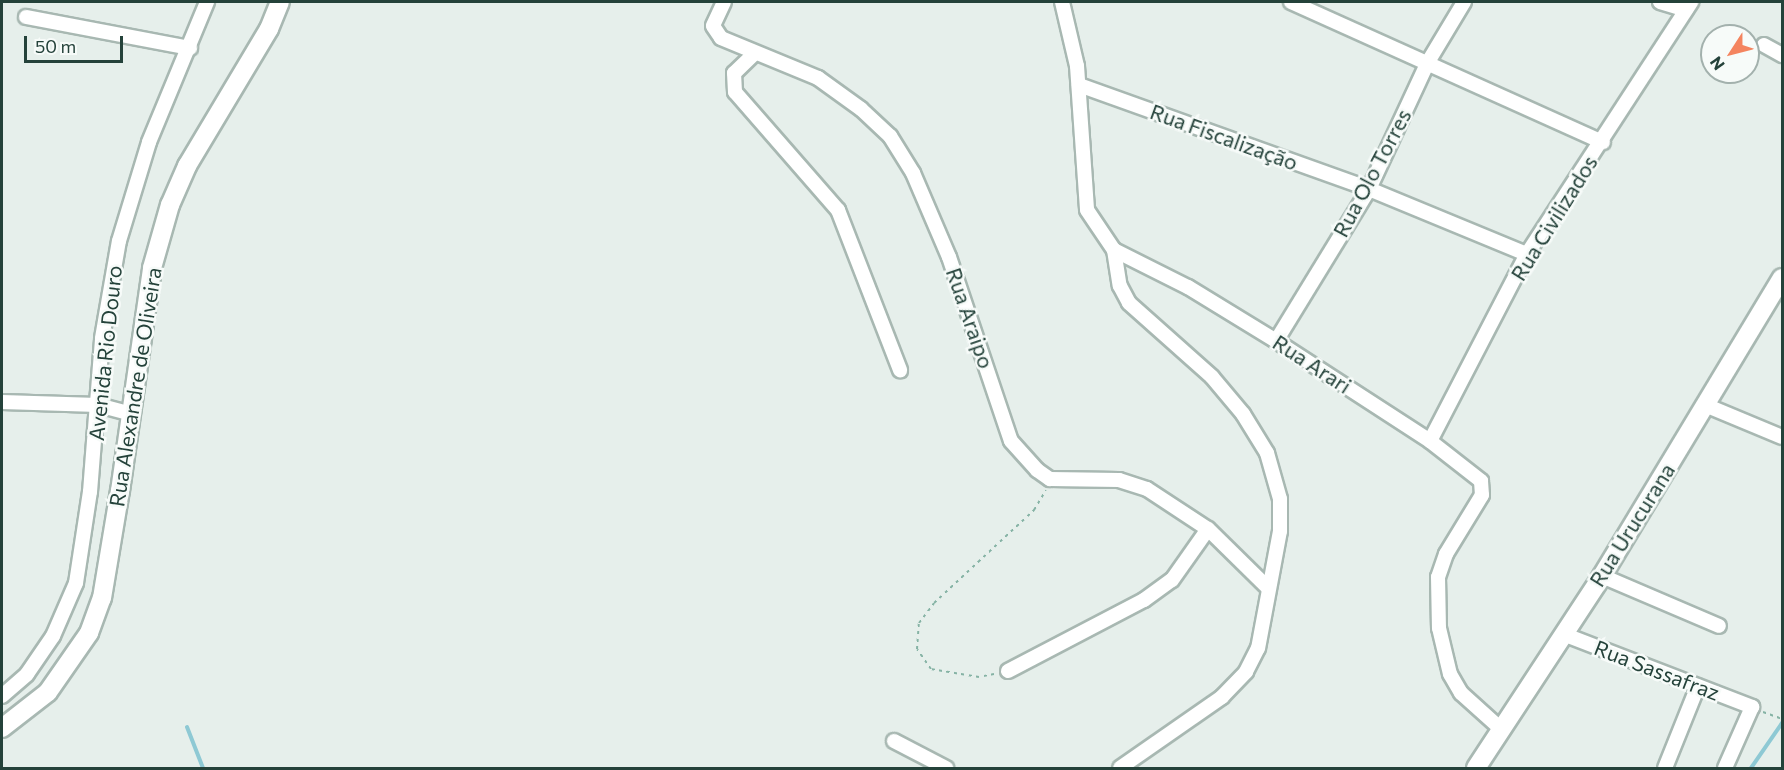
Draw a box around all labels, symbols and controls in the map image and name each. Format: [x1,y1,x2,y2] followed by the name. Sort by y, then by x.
[27,24,126,62] scale bar
[1700,24,1760,84] north arrow
[35,35,76,57] text: 50 m
[1705,53,1728,74] text: N
[1147,99,1301,175] street label: Rua Fiscalização
[1328,105,1416,241] street label: Rua Olo Torres
[1505,151,1603,285] street label: Rua Civilizados
[83,264,127,442] street label: Avenida Rio Douro
[941,264,999,372] street label: Rua Araipo
[104,265,166,509] street label: Rua Alexandre de Oliveira
[1268,329,1356,399] street label: Rua Arari
[1584,459,1680,591] street label: Rua Urucurana
[1591,635,1723,705] street label: Rua Sassafraz

